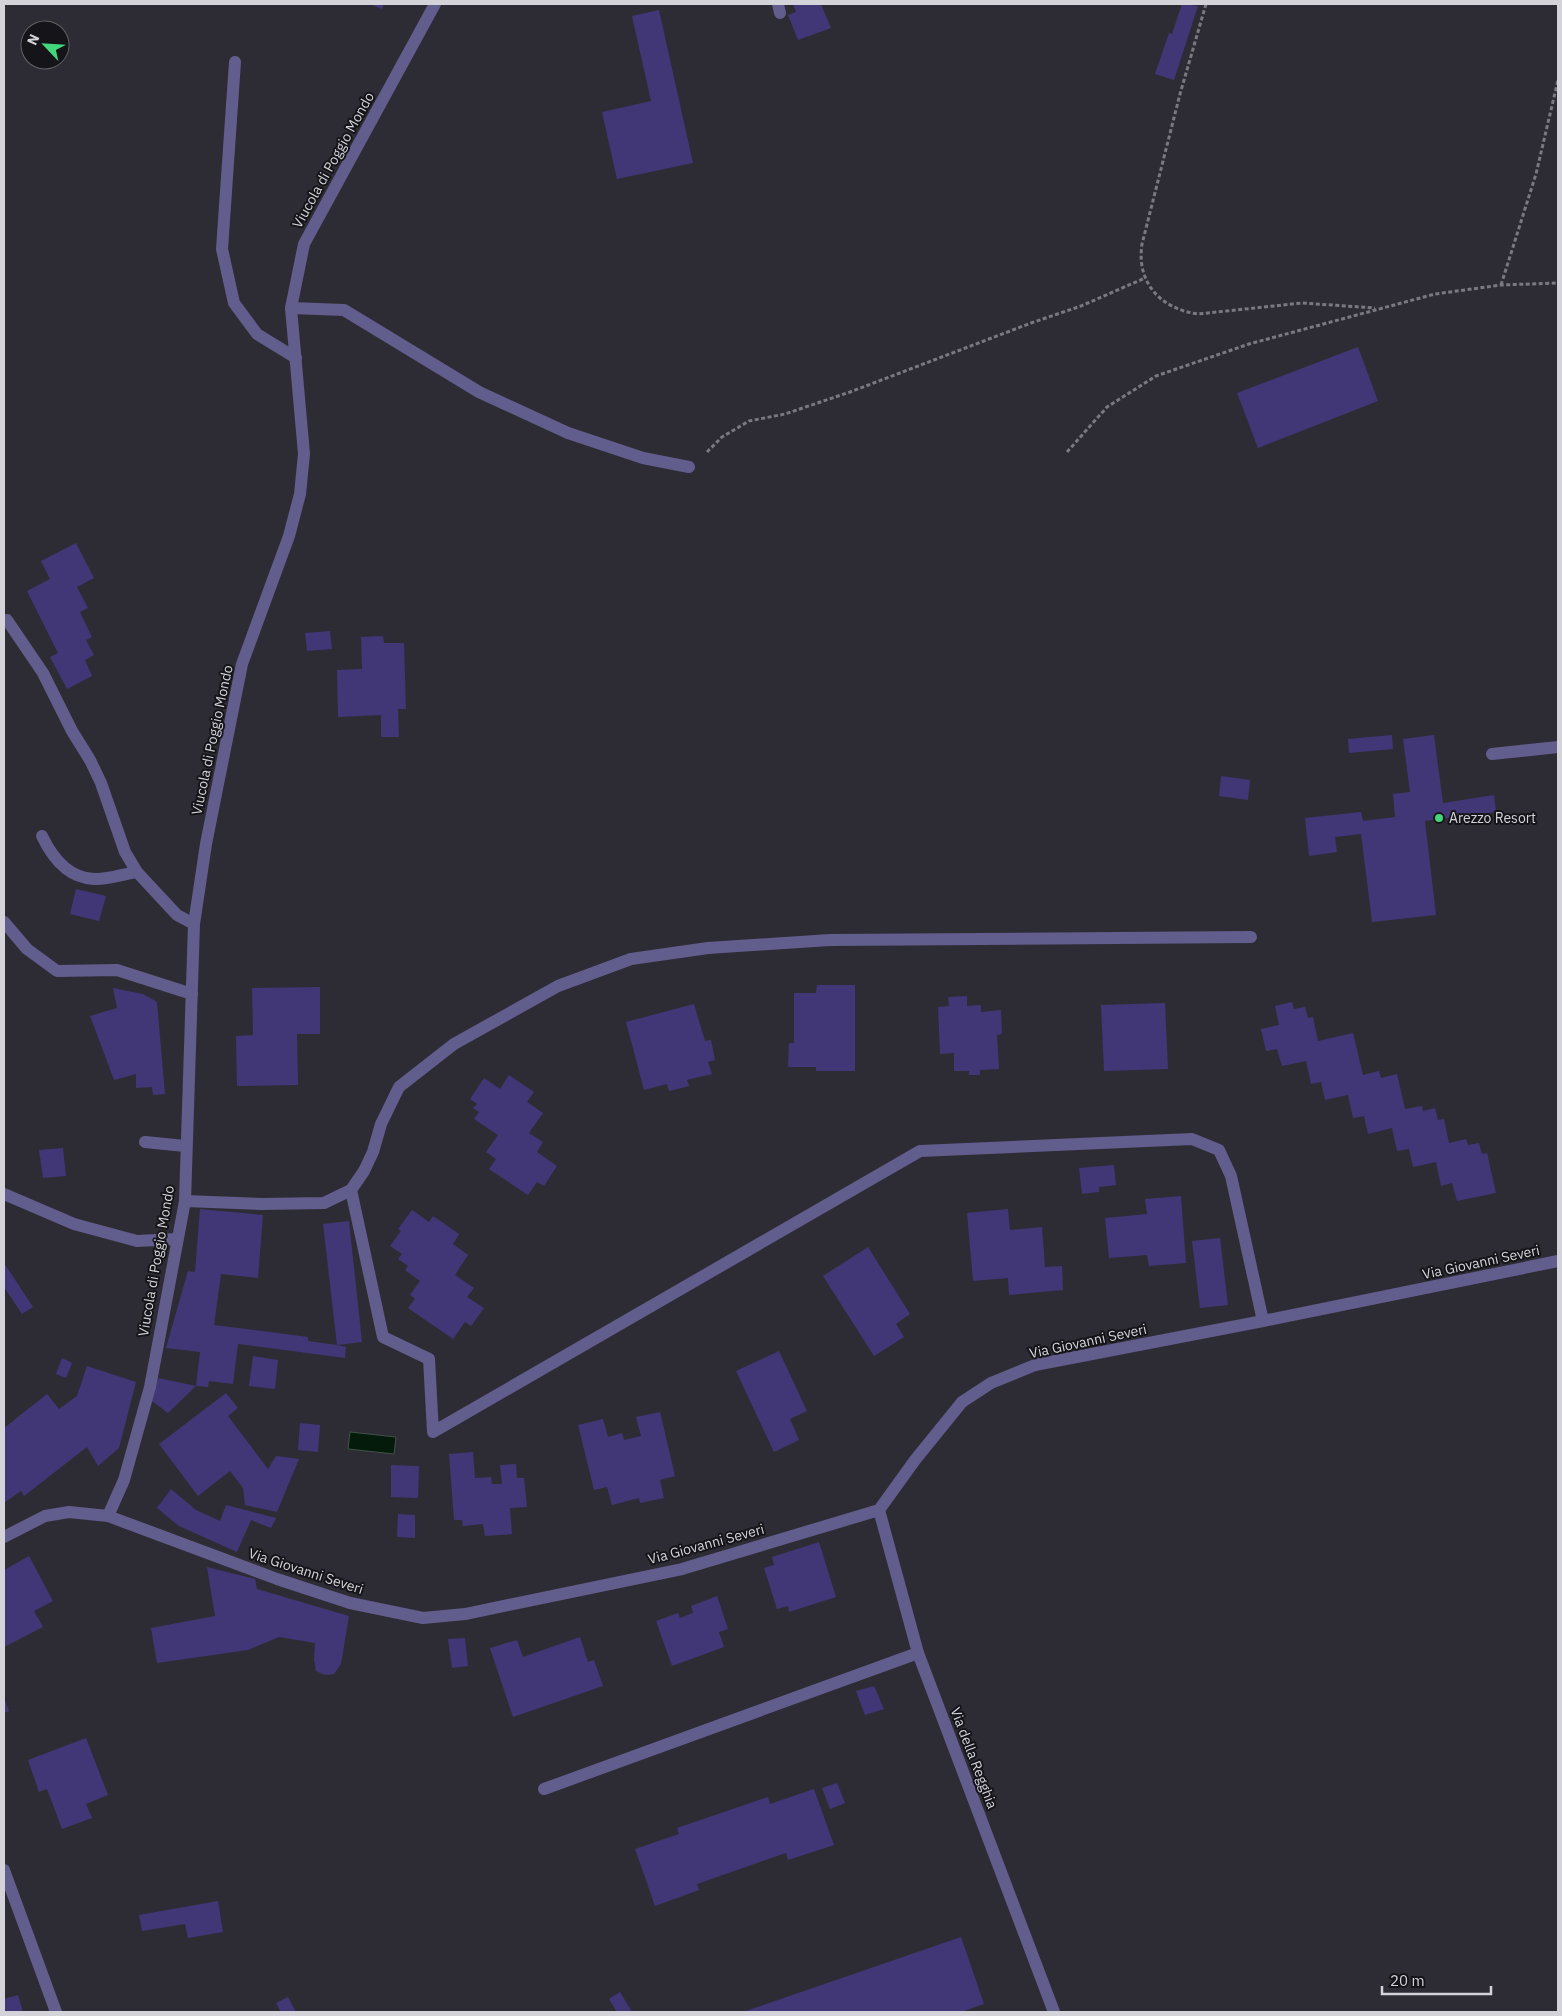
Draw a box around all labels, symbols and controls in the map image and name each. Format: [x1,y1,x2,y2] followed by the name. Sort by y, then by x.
[20,20,70,70] north arrow
[23,31,44,48] text: N
[288,89,378,231] street label: Viucola di Poggio Mondo
[187,663,237,817] street label: Viucola di Poggio Mondo
[1449,809,1536,827] place label: Arezzo Resort
[1433,812,1445,824] marker: Arezzo Resort
[134,1184,178,1338] street label: Viucola di Poggio Mondo
[1421,1241,1541,1283] street label: Via Giovanni Severi
[1028,1320,1148,1362] street label: Via Giovanni Severi
[646,1520,766,1568] street label: Via Giovanni Severi
[246,1544,366,1598] street label: Via Giovanni Severi
[946,1705,1002,1812] street label: Via della Regghia
[1382,1964,1491,1996] scale bar
[1390,1971,1425,1990] text: 20 m

